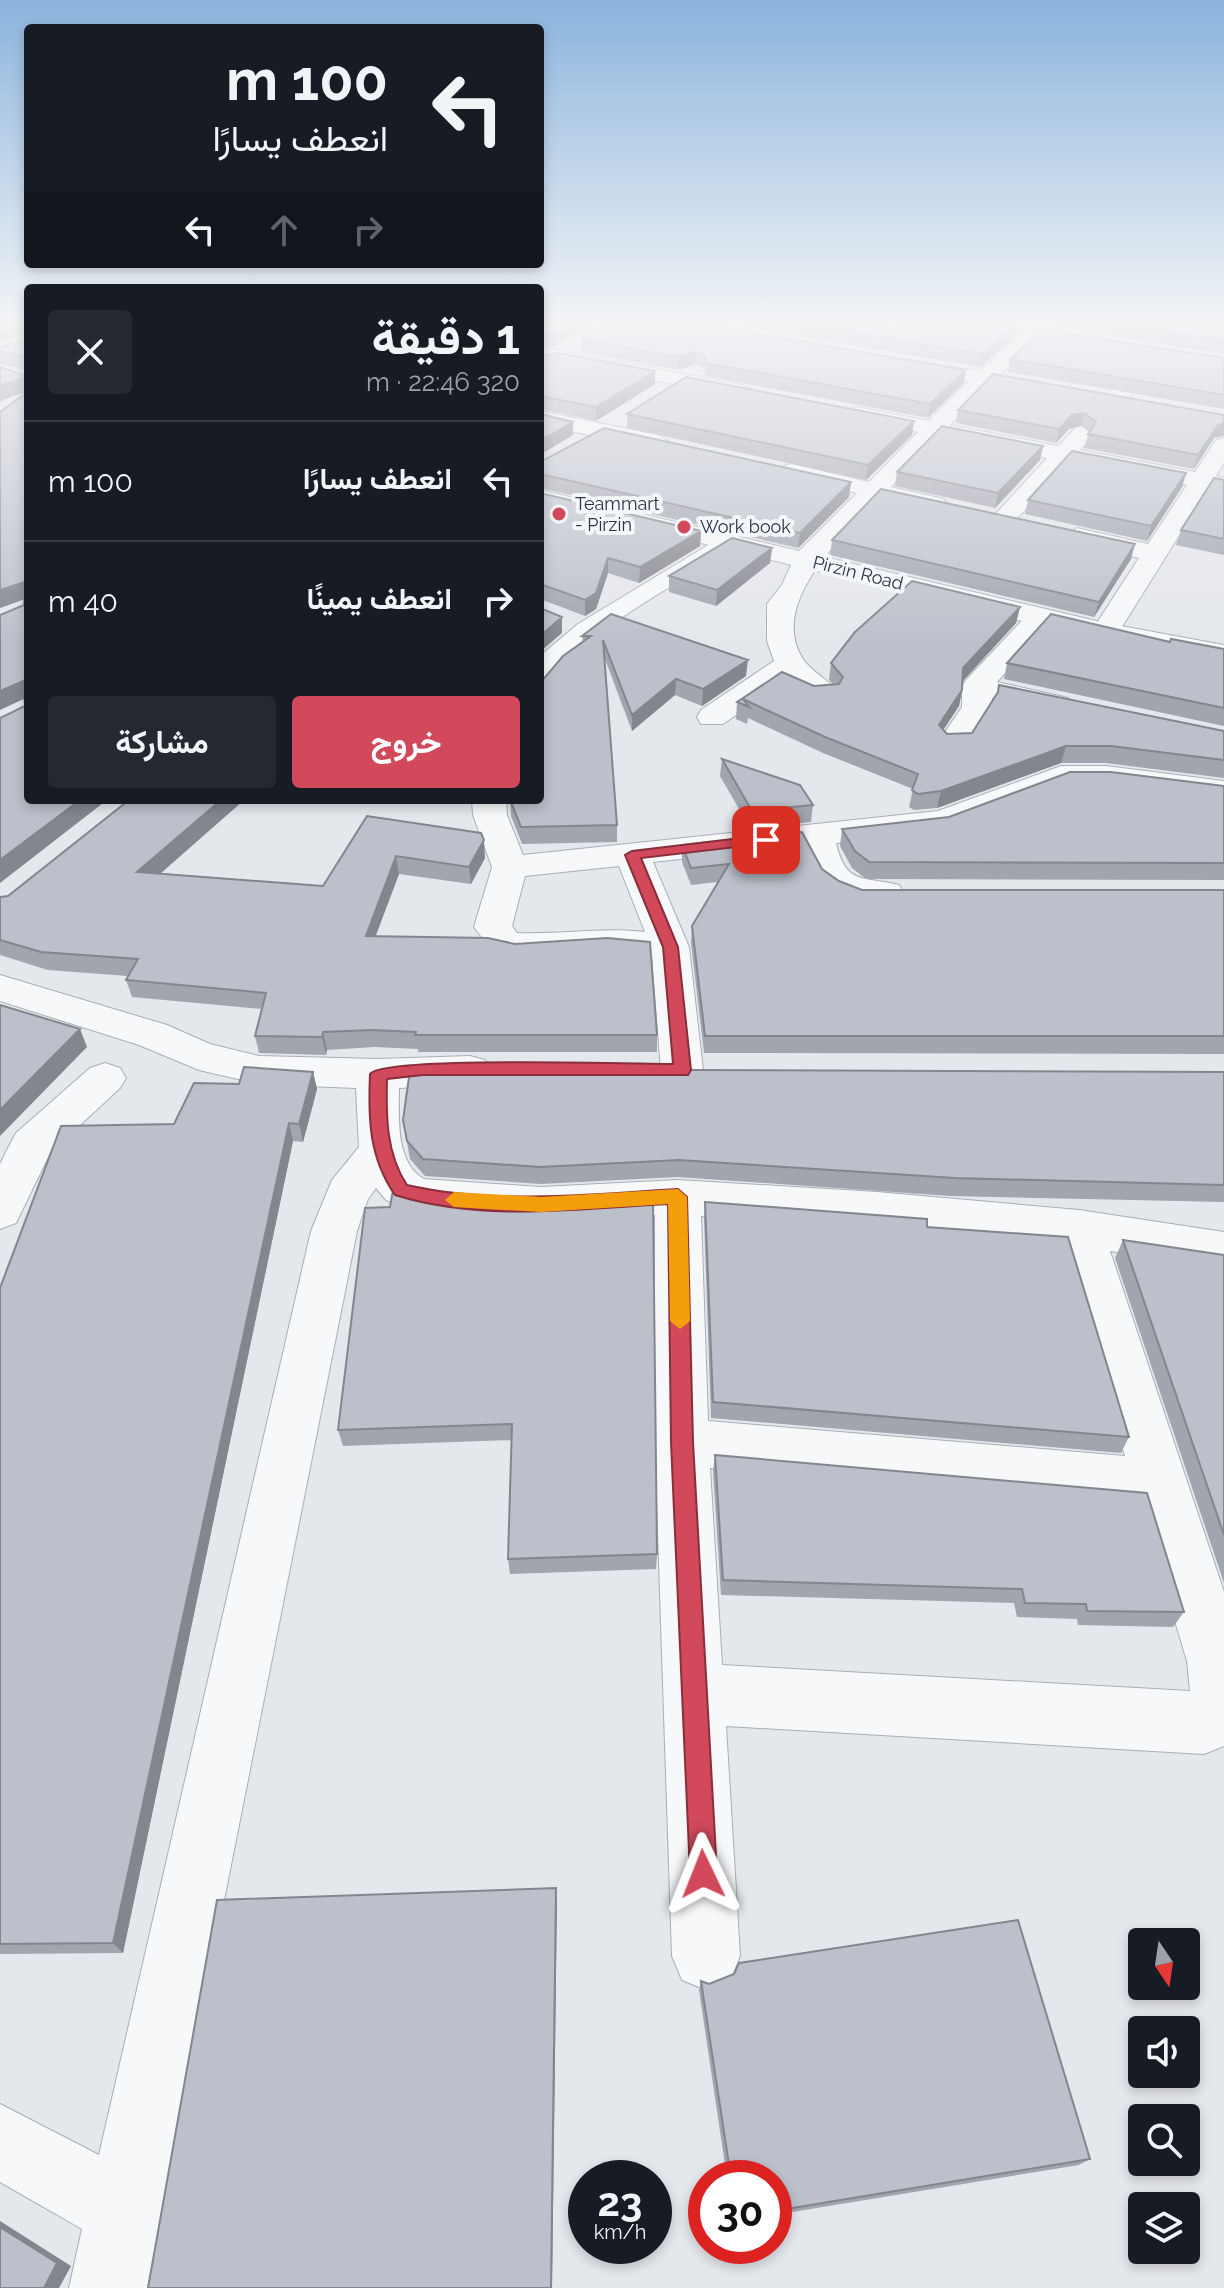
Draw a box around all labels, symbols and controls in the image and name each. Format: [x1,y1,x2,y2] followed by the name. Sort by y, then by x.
[226,47,388,113] text: 100 m
[416,56,520,160] icon: left
[213,117,388,159] text: انعطف يسارًا
[178,208,222,252] icon: left
[262,208,306,252] icon: ahead
[346,208,390,252] icon: right
[372,309,520,365] text: 1 دقيقة
[48,310,132,394] button: close
[366,367,520,397] text: 320 m · 22:46
[476,459,520,503] icon: left
[303,461,452,496] text: انعطف يسارًا
[48,464,133,499] text: 100 m
[575,493,660,535] place label: Teammart - Pirzin
[550,505,568,523] marker: Teammart - Pirzin
[700,516,791,537] place label: Work book
[675,518,693,536] marker: Work book
[811,551,906,594] street label: Pirzin Road
[476,579,520,623] icon: right
[307,581,452,616] text: انعطف يمينًا
[48,584,118,619] text: 40 m
[48,696,276,788] button: مشاركة
[292,696,520,788] button: خروج
[732,806,800,874] pin
[744,818,788,862] icon: arrive
[661,1832,745,1916] position arrow
[1128,1928,1200,2000] north arrow
[1128,1928,1200,2264] map controls
[1128,2016,1200,2088] button: sound
[1128,2104,1200,2176] button: search
[688,2160,792,2264] speed limit sign: 30
[598,2178,642,2225] text: 23
[1128,2192,1200,2264] button: layers
[594,2220,646,2244] text: km/h

